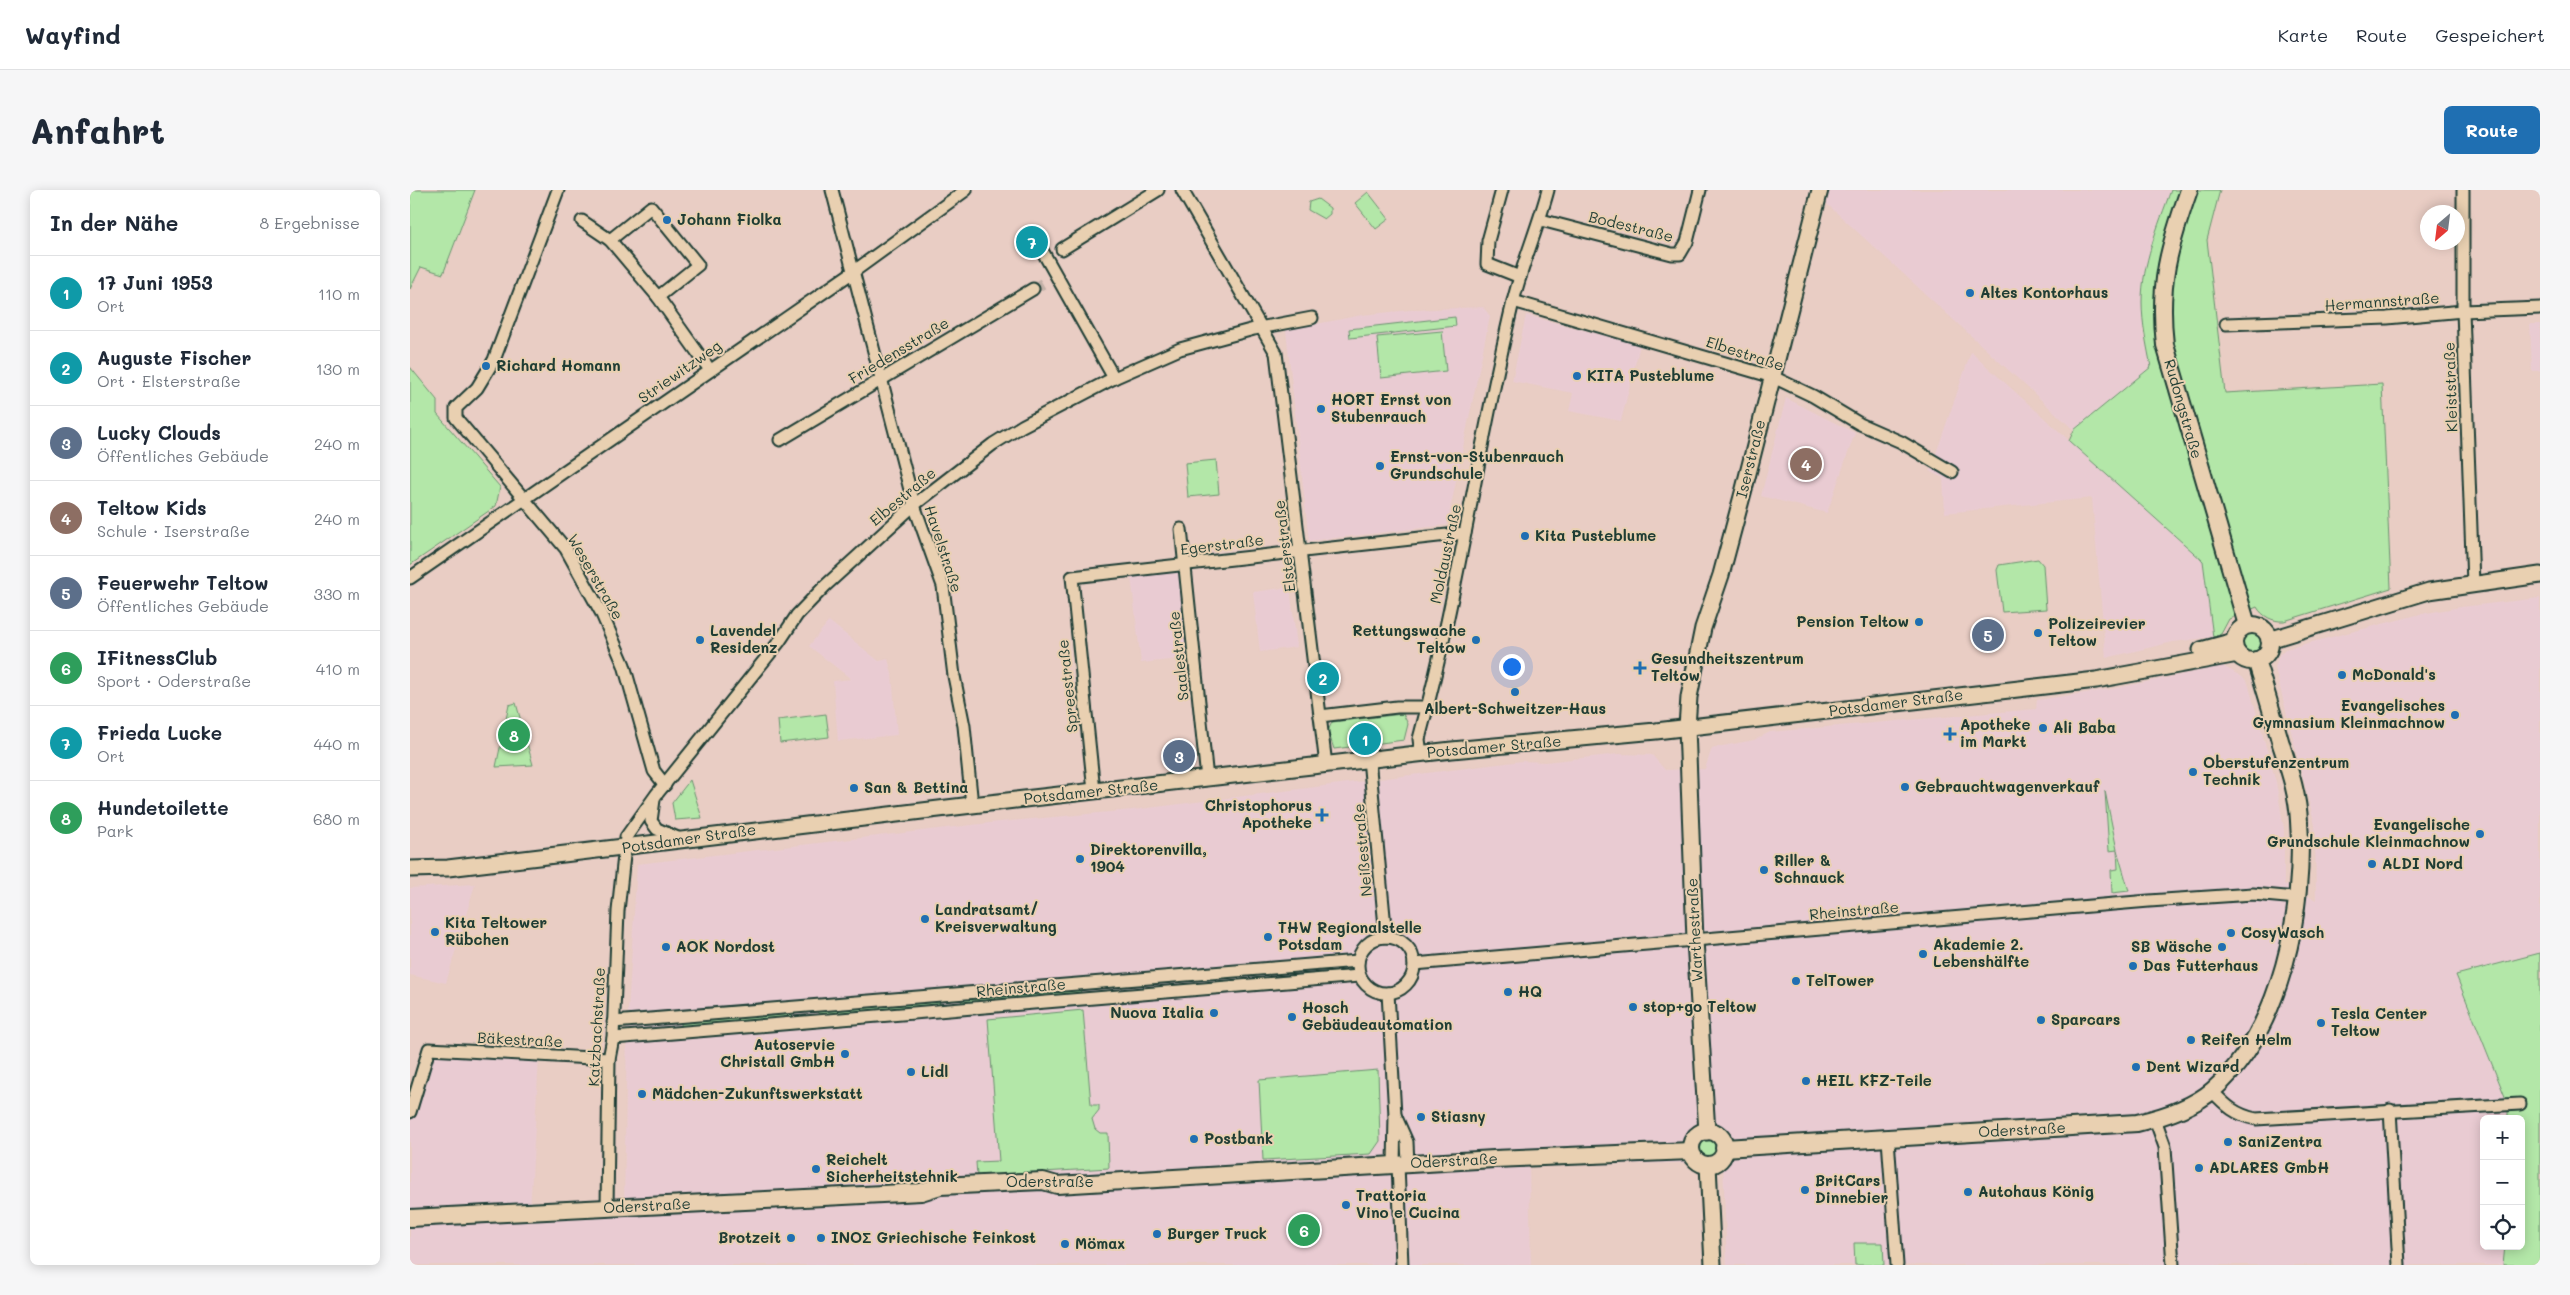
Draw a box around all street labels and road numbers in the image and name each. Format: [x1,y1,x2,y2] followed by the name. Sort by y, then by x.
[1587,206,1676,246] street label: Bodestraße
[2324,287,2440,315] street label: Hermannstraße
[845,312,952,388] street label: Friedensstraße
[1704,331,1787,375] street label: Elbestraße
[634,335,725,407] street label: Striewitzweg
[2438,342,2462,432] street label: Kleiststraße
[2160,357,2208,461] street label: Rudongstraße
[1731,417,1769,500] street label: Iserstraße
[865,463,940,530] street label: Elbestraße
[1268,499,1300,593] street label: Elsterstraße
[1425,502,1465,605] street label: Moldaustraße
[920,503,967,595] street label: Havelstraße
[1179,529,1265,559] street label: Egerstraße
[563,530,629,623] street label: Weserstraße
[1163,610,1193,702] street label: Saalestraße
[1052,639,1082,734] street label: Spreestraße
[1828,684,1964,720] street label: Potsdamer Straße
[1426,730,1562,762] street label: Potsdamer Straße
[1023,774,1159,808] street label: Potsdamer Straße
[1348,803,1376,897] street label: Neißestraße
[621,819,757,857] street label: Potsdamer Straße
[1681,878,1707,982] street label: Warthestraße
[1808,896,1900,924] street label: Rheinstraße
[583,967,609,1087] street label: Katzbachstraße
[975,973,1067,1001] street label: Rheinstraße
[477,1027,563,1051] street label: Bäkestraße
[1978,1117,2066,1141] street label: Oderstraße
[1410,1148,1498,1172] street label: Oderstraße
[1006,1171,1094,1191] street label: Oderstraße
[603,1193,691,1217] street label: Oderstraße

